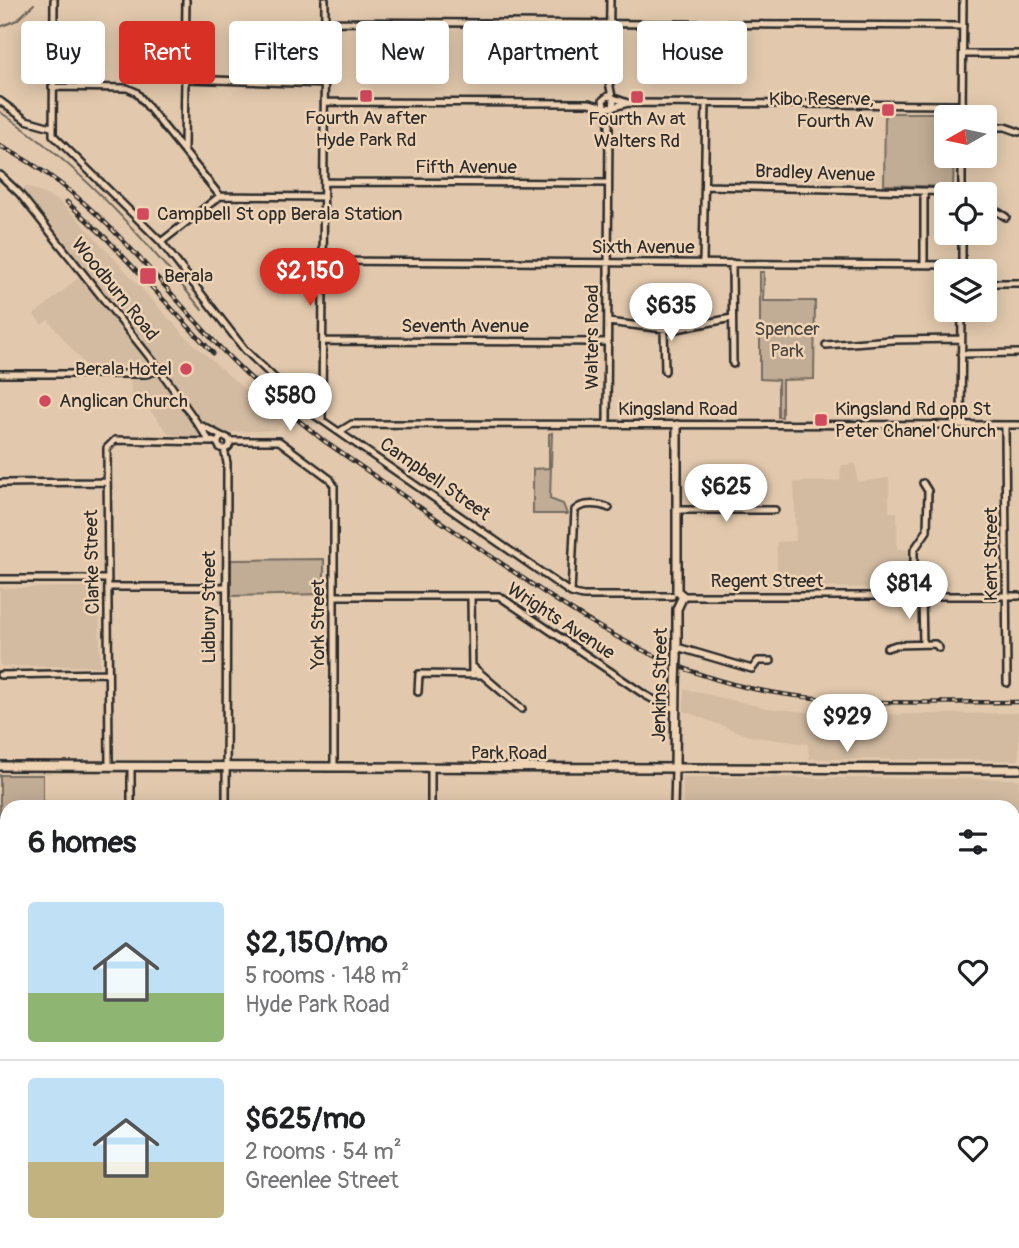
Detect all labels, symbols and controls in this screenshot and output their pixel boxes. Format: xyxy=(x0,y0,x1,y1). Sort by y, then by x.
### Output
chip: Buy xyxy=(21,21,105,84)
chip: Rent xyxy=(119,21,215,84)
chip: Filters xyxy=(229,21,342,84)
chip: New xyxy=(356,21,449,84)
chip: Apartment xyxy=(463,21,623,84)
chip: House xyxy=(637,21,747,84)
place label: Kibo Reserve, Fourth Av xyxy=(769,87,874,133)
marker: Fourth Av after Hyde Park Rd xyxy=(358,88,374,104)
marker: Fourth Av at Walters Rd xyxy=(629,89,645,105)
marker: Kibo Reserve, Fourth Av xyxy=(880,102,896,118)
north arrow xyxy=(934,105,998,168)
map controls xyxy=(934,105,997,322)
place label: Fourth Av after Hyde Park Rd xyxy=(305,106,427,152)
place label: Fourth Av at Walters Rd xyxy=(588,107,686,153)
street label: Fifth Avenue xyxy=(415,155,517,179)
street label: Bradley Avenue xyxy=(755,159,876,187)
button: locate xyxy=(934,182,997,245)
place label: Campbell St opp Berala Station xyxy=(157,202,403,226)
marker: Campbell St opp Berala Station xyxy=(135,206,151,222)
street label: Woodburn Road xyxy=(66,233,164,345)
street label: Sixth Avenue xyxy=(591,235,695,259)
pin: $2,150 xyxy=(253,248,367,308)
text: $2,150 xyxy=(276,256,344,285)
button: layers xyxy=(934,259,997,322)
place label: Berala xyxy=(164,264,213,288)
marker: Berala xyxy=(138,266,158,286)
street label: Walters Road xyxy=(580,284,604,390)
pin: $635 xyxy=(630,284,712,343)
text: $635 xyxy=(645,291,697,320)
street label: Seventh Avenue xyxy=(401,314,529,338)
park label: Spencer Park xyxy=(754,317,820,363)
place label: Berala Hotel xyxy=(75,357,172,381)
marker: Berala Hotel xyxy=(178,361,194,377)
pin: $580 xyxy=(249,374,331,433)
text: $580 xyxy=(264,381,316,410)
place label: Anglican Church xyxy=(59,389,188,413)
marker: Anglican Church xyxy=(37,393,53,409)
street label: Kingsland Road xyxy=(618,397,738,421)
place label: Kingsland Rd opp St Peter Chanel Church xyxy=(835,397,996,443)
marker: Kingsland Rd opp St Peter Chanel Church xyxy=(813,412,829,428)
street label: Campbell Street xyxy=(375,432,495,526)
pin: $625 xyxy=(685,464,767,524)
text: $625 xyxy=(700,472,752,501)
street label: Kent Street xyxy=(979,507,1003,601)
street label: Clarke Street xyxy=(79,509,105,615)
street label: Lidbury Street xyxy=(197,550,221,663)
pin: $814 xyxy=(868,562,950,621)
street label: Regent Street xyxy=(711,569,824,593)
text: $814 xyxy=(886,569,932,598)
street label: Wrights Avenue xyxy=(503,577,620,665)
street label: York Street xyxy=(306,579,330,670)
street label: Jenkins Street xyxy=(647,627,673,742)
pin: $929 xyxy=(806,694,888,754)
text: $929 xyxy=(822,702,872,731)
street label: Park Road xyxy=(471,741,547,765)
icon: filters xyxy=(954,823,992,861)
text: 6 homes xyxy=(28,824,136,861)
text: $2,150/mo xyxy=(245,924,388,961)
icon: home xyxy=(84,930,168,1014)
icon: heart xyxy=(954,953,992,991)
text: 5 rooms · 148 m² xyxy=(245,961,409,990)
text: Hyde Park Road xyxy=(245,990,390,1019)
text: $625/mo xyxy=(245,1100,365,1137)
icon: home xyxy=(84,1106,168,1190)
icon: heart xyxy=(954,1129,992,1167)
text: 2 rooms · 54 m² xyxy=(245,1137,402,1166)
text: Greenlee Street xyxy=(245,1166,399,1195)

